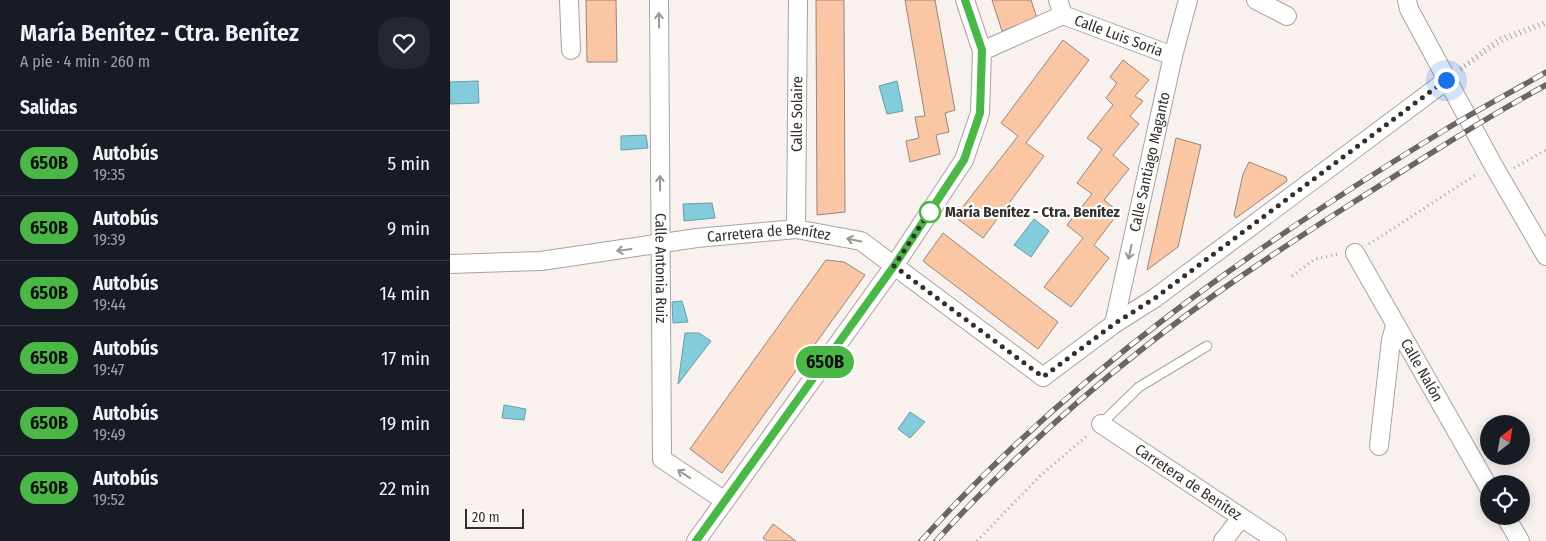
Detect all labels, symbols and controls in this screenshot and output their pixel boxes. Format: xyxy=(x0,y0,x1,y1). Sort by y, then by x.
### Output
street label: Calle Luis Soria xyxy=(1072,11,1165,60)
one-way arrow xyxy=(654,12,664,28)
button: heart xyxy=(378,17,430,69)
text: María Benítez - Ctra. Benítez xyxy=(20,19,299,47)
text: A pie · 4 min · 260 m xyxy=(20,52,150,71)
your location xyxy=(1434,68,1459,93)
street label: Calle Solaire xyxy=(788,76,806,152)
street label: Calle Santiago Maganto xyxy=(1126,90,1174,234)
text: Salidas xyxy=(20,96,77,119)
text: Autobús xyxy=(93,142,158,165)
text: 650B xyxy=(30,152,68,174)
text: 5 min xyxy=(387,152,430,175)
text: 19:35 xyxy=(93,165,125,184)
one-way arrow xyxy=(655,175,665,191)
marker: María Benítez - Ctra. Benítez xyxy=(919,201,941,223)
place label: María Benítez - Ctra. Benítez xyxy=(945,203,1121,221)
text: Autobús xyxy=(93,207,158,230)
street label: Calle Antonia Ruiz xyxy=(651,213,670,323)
text: 650B xyxy=(30,217,68,239)
text: 9 min xyxy=(387,217,430,240)
street label: Carretera de Benítez xyxy=(706,220,832,246)
text: 19:39 xyxy=(93,230,125,249)
one-way arrow xyxy=(846,235,862,244)
one-way arrow xyxy=(1125,244,1134,260)
one-way arrow xyxy=(616,245,632,255)
text: Autobús xyxy=(93,272,158,295)
text: 650B xyxy=(30,282,68,304)
text: 14 min xyxy=(380,282,430,305)
text: 19:44 xyxy=(93,295,126,314)
street label: Calle Nalón xyxy=(1397,336,1447,405)
text: Autobús xyxy=(93,337,158,360)
line badge: 650B xyxy=(790,346,860,378)
text: 650B xyxy=(30,347,68,369)
text: 17 min xyxy=(381,347,430,370)
text: 650B xyxy=(806,351,844,373)
text: 19:47 xyxy=(93,360,124,379)
text: Autobús xyxy=(93,402,158,425)
text: 650B xyxy=(30,412,68,434)
text: 19 min xyxy=(379,412,430,435)
north arrow xyxy=(1480,415,1530,465)
map controls xyxy=(1480,415,1530,525)
text: 19:49 xyxy=(93,425,126,444)
street label: Carretera de Benítez xyxy=(1132,440,1245,524)
text: Autobús xyxy=(93,467,158,490)
one-way arrow xyxy=(678,469,692,479)
button: locate xyxy=(1480,475,1530,525)
text: 650B xyxy=(30,477,68,499)
text: 22 min xyxy=(379,477,430,500)
text: 19:52 xyxy=(93,490,125,509)
scale bar xyxy=(465,506,524,529)
text: 20 m xyxy=(472,509,500,526)

